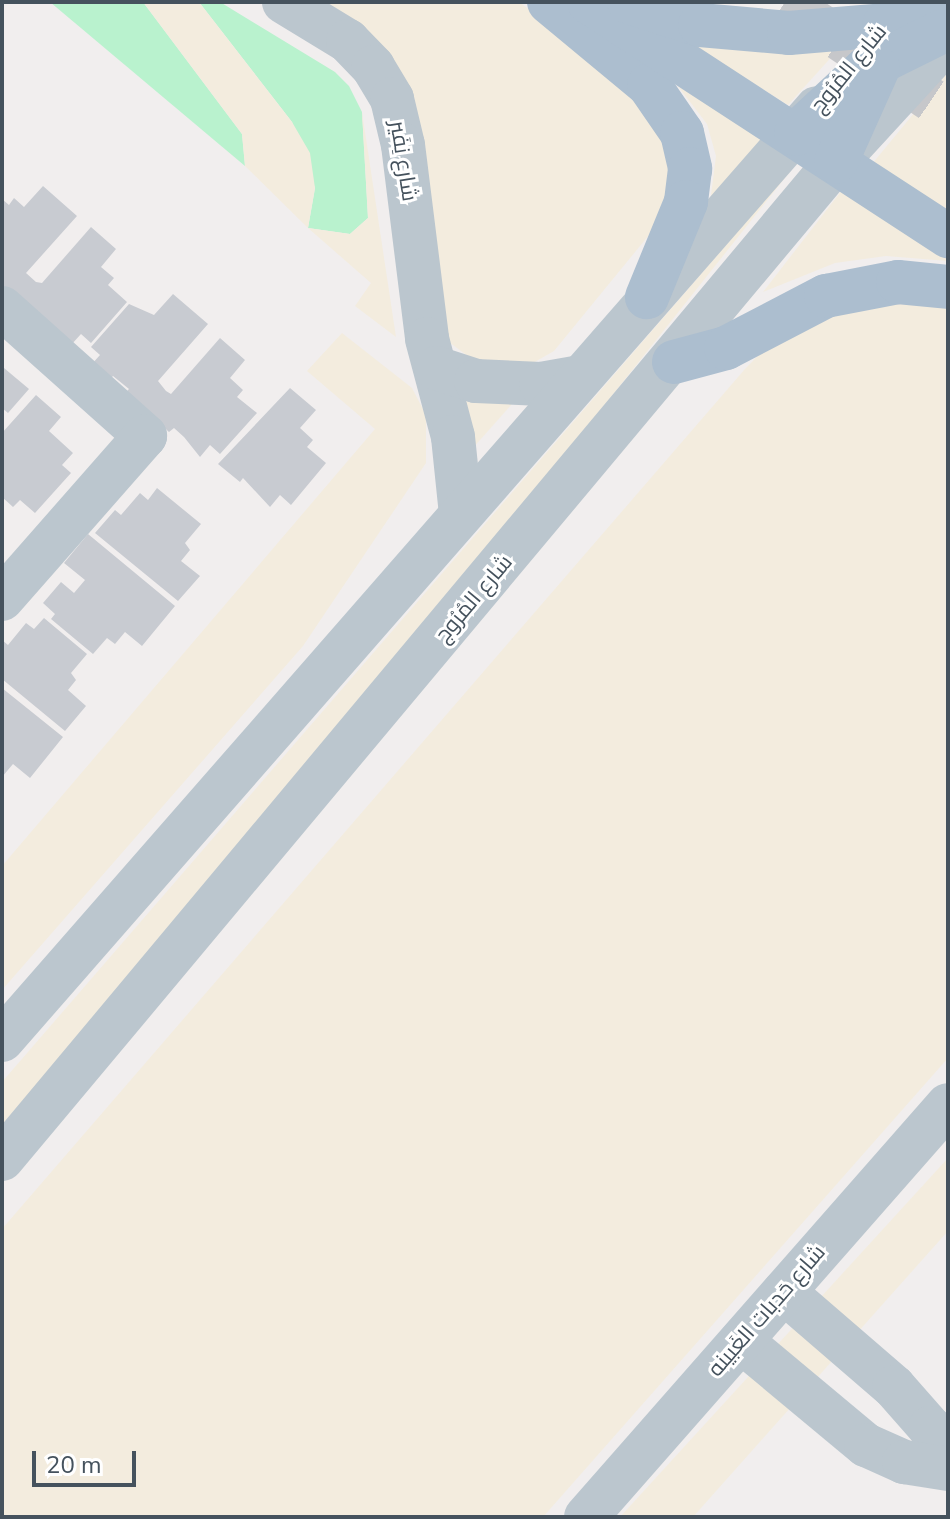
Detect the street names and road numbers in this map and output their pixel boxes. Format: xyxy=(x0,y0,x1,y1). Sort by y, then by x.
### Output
street label: شارع المُرُوج xyxy=(805,19,893,119)
street label: شارع نِفَير xyxy=(384,119,422,203)
street label: شارع المُرُوج xyxy=(430,550,518,648)
street label: شارع حَدبات الغَبينه xyxy=(703,1240,831,1382)

